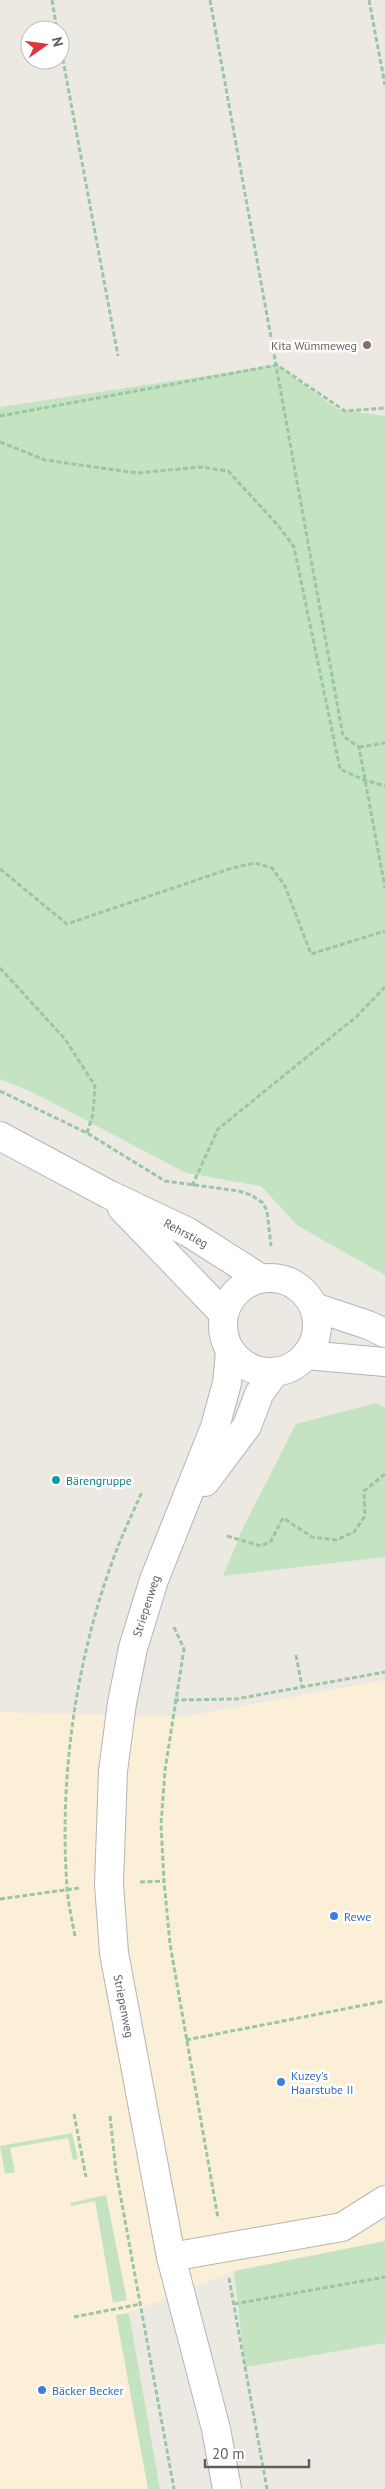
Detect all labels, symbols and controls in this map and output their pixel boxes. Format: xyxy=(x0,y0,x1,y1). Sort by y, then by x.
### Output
north arrow xyxy=(20,20,70,70)
text: N xyxy=(48,35,67,48)
place label: Kita Wümmeweg xyxy=(271,338,357,353)
marker: Kita Wümmeweg xyxy=(361,339,373,351)
street label: Rehrstieg xyxy=(161,1215,211,1251)
place label: Bärengruppe xyxy=(66,1473,132,1488)
marker: Bärengruppe xyxy=(50,1474,62,1486)
street label: Striepenweg xyxy=(129,1573,163,1639)
place label: Rewe xyxy=(344,1909,371,1924)
marker: Rewe xyxy=(328,1910,340,1922)
street label: Striepenweg xyxy=(111,1973,137,2039)
place label: Kuzey's Haarstube II xyxy=(291,2068,353,2097)
marker: Kuzey's Haarstube II xyxy=(275,2076,287,2088)
place label: Bäcker Becker xyxy=(52,2383,124,2398)
marker: Bäcker Becker xyxy=(36,2384,48,2396)
scale bar xyxy=(205,2436,309,2468)
text: 20 m xyxy=(212,2444,245,2463)

